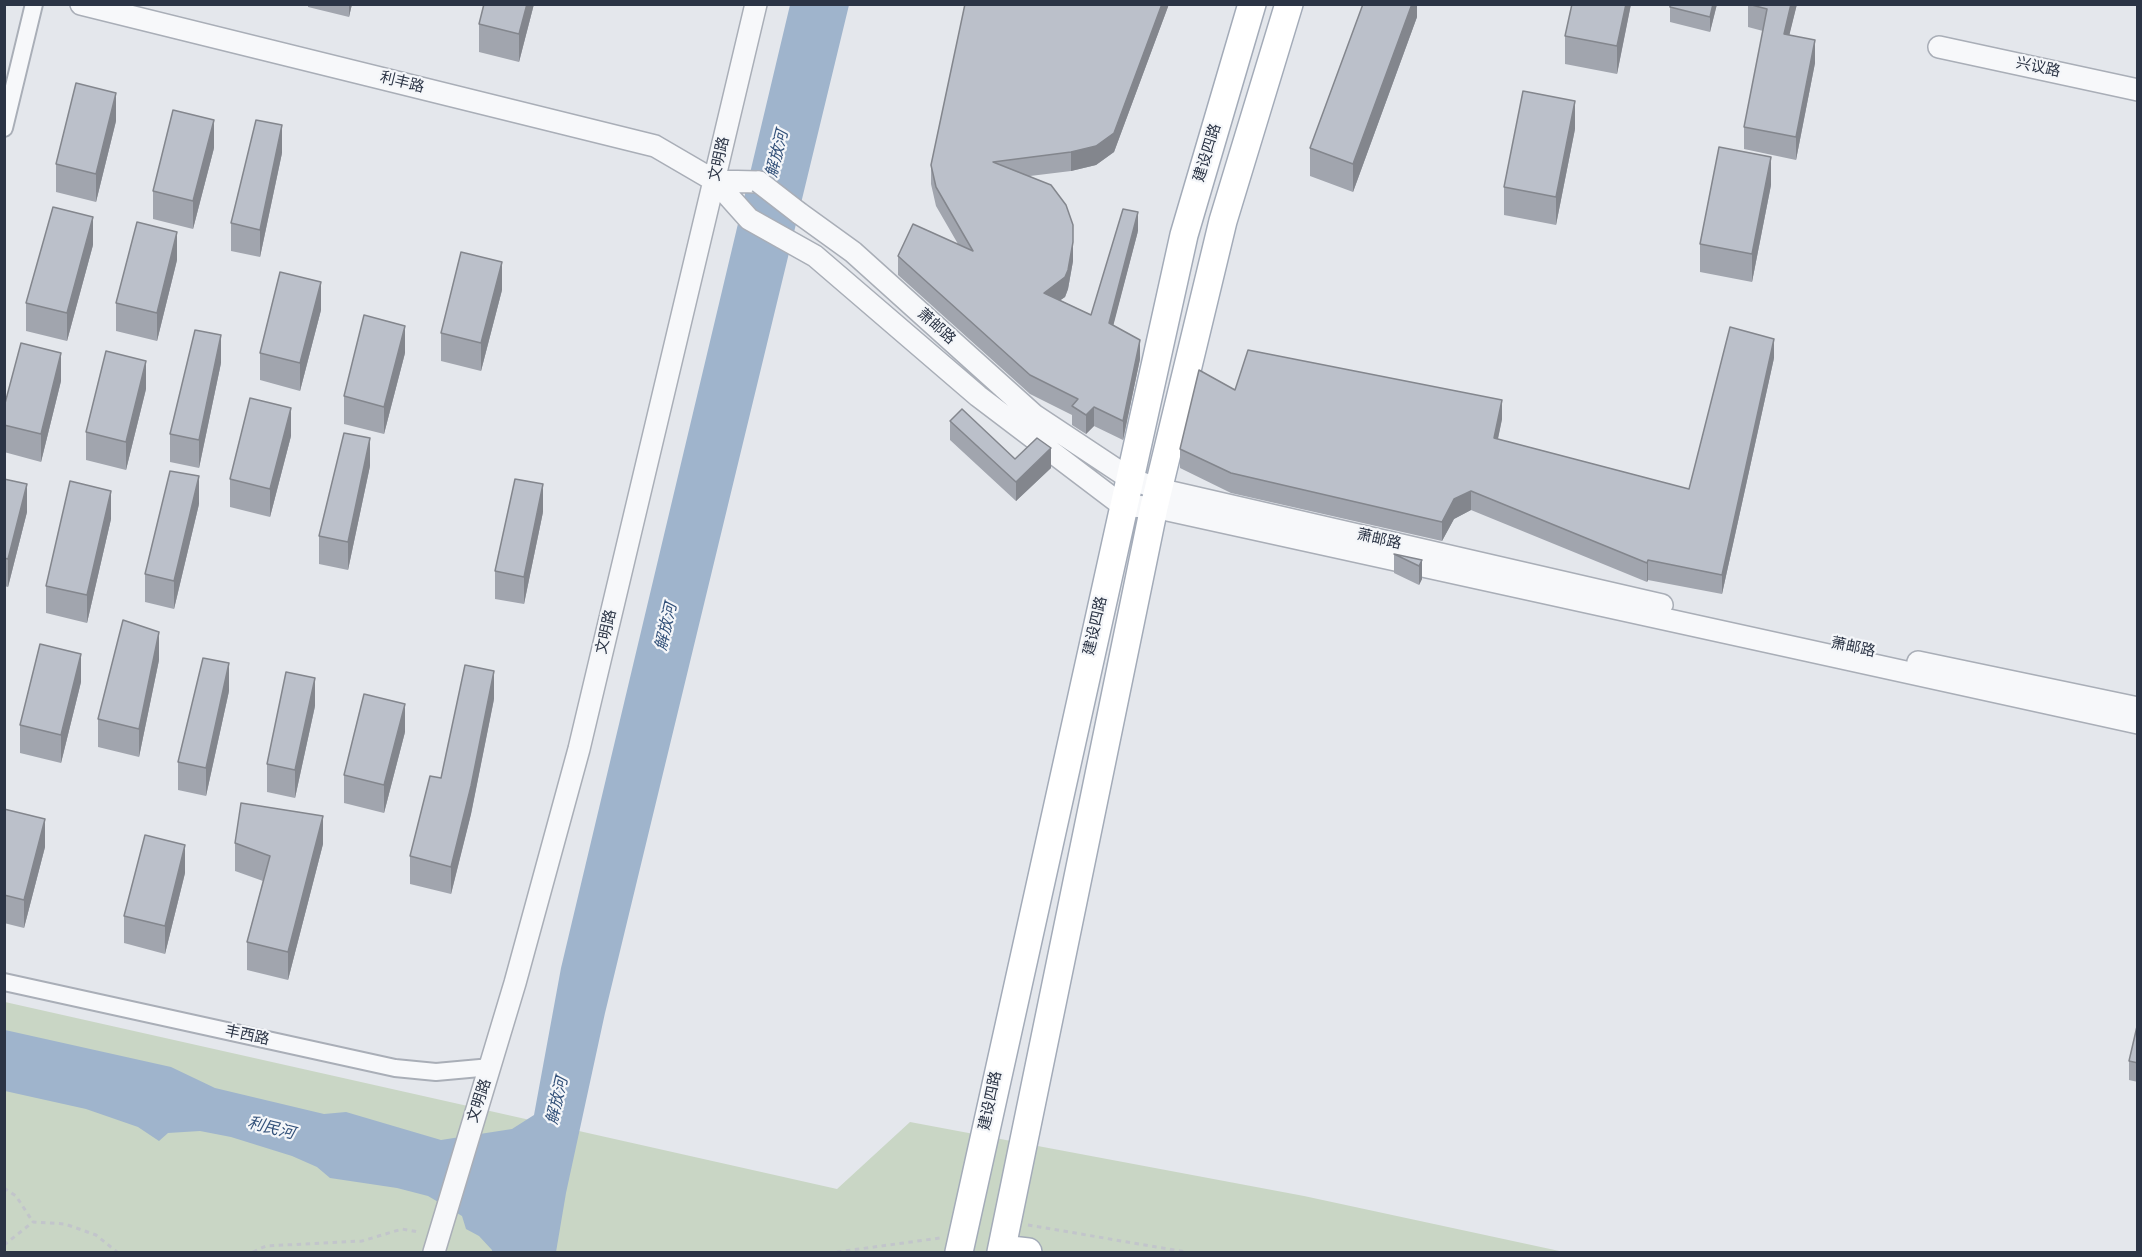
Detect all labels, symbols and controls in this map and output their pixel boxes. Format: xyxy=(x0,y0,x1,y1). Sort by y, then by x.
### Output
street label: 兴议路 xyxy=(2014,55,2062,81)
street label: 利丰路 xyxy=(378,69,426,97)
street label: 建设四路 xyxy=(1191,122,1225,184)
water label: 解放河 xyxy=(763,128,793,180)
street label: 文明路 xyxy=(706,135,734,183)
street label: 萧邮路 xyxy=(913,305,959,349)
street label: 萧邮路 xyxy=(1355,526,1403,554)
street label: 建设四路 xyxy=(1080,595,1112,657)
water label: 解放河 xyxy=(652,601,682,653)
street label: 文明路 xyxy=(593,608,621,656)
street label: 萧邮路 xyxy=(1829,635,1877,661)
street label: 丰西路 xyxy=(223,1023,271,1049)
street label: 建设四路 xyxy=(976,1070,1006,1132)
water label: 解放河 xyxy=(543,1075,573,1127)
street label: 文明路 xyxy=(464,1077,496,1125)
water label: 利民河 xyxy=(245,1114,297,1144)

